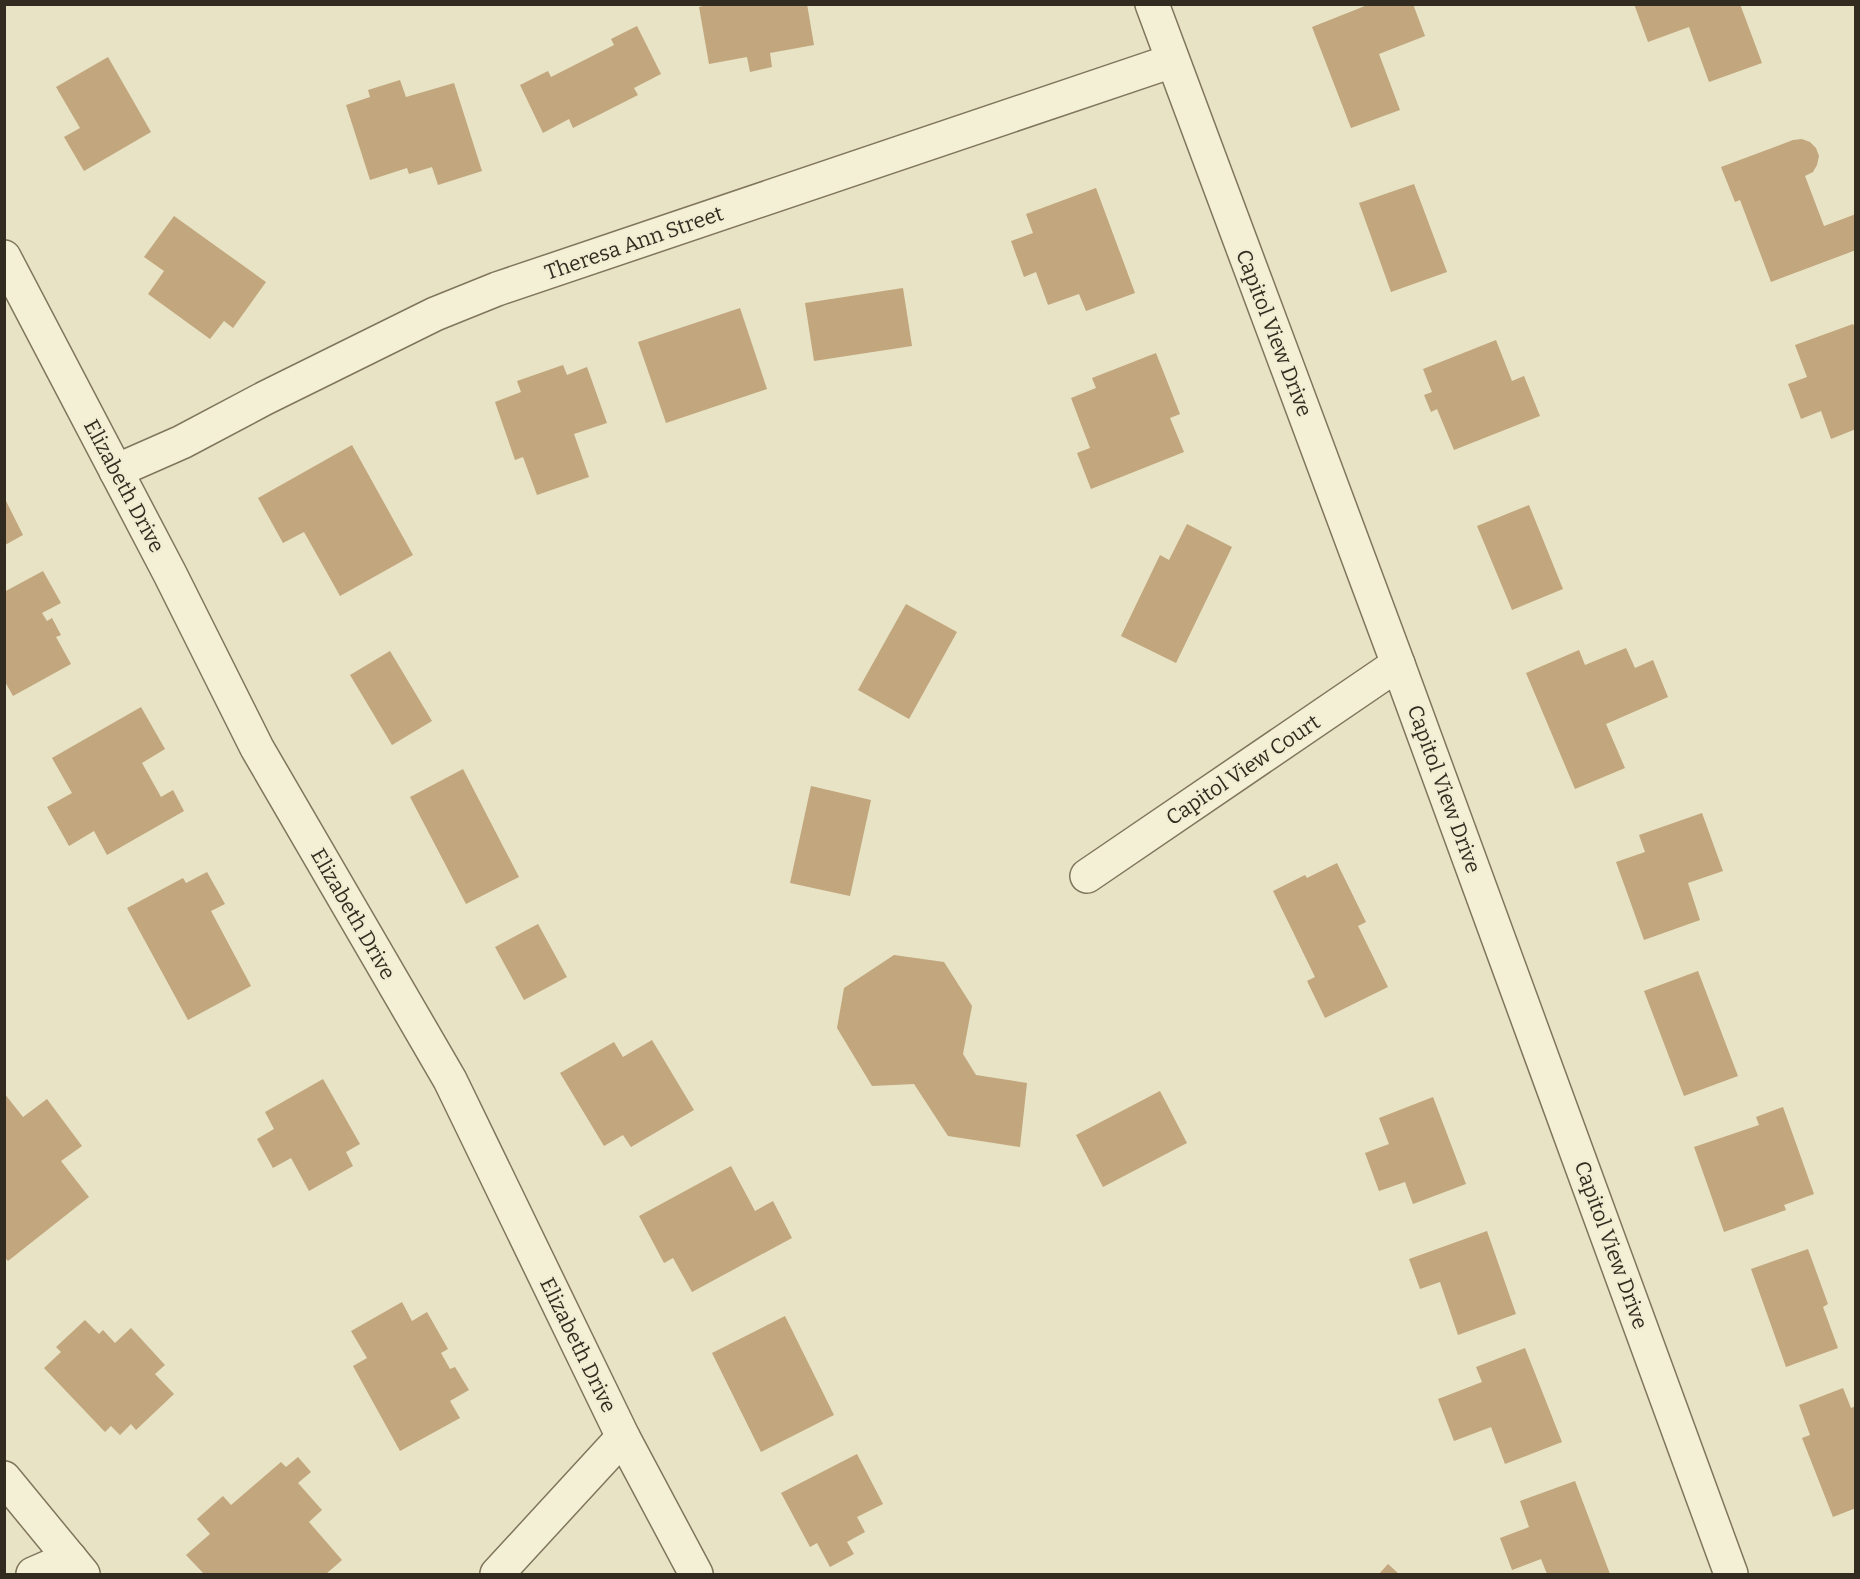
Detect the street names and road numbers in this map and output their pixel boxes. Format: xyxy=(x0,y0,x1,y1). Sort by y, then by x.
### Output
street label: Theresa Ann Street xyxy=(541,200,727,286)
street label: Capitol View Drive xyxy=(1230,246,1318,420)
street label: Elizabeth Drive xyxy=(78,415,170,557)
street label: Capitol View Drive xyxy=(1402,702,1486,876)
street label: Capitol View Court xyxy=(1161,709,1325,831)
street label: Elizabeth Drive xyxy=(305,844,401,984)
street label: Capitol View Drive xyxy=(1569,1158,1653,1332)
street label: Elizabeth Drive xyxy=(534,1273,622,1417)

